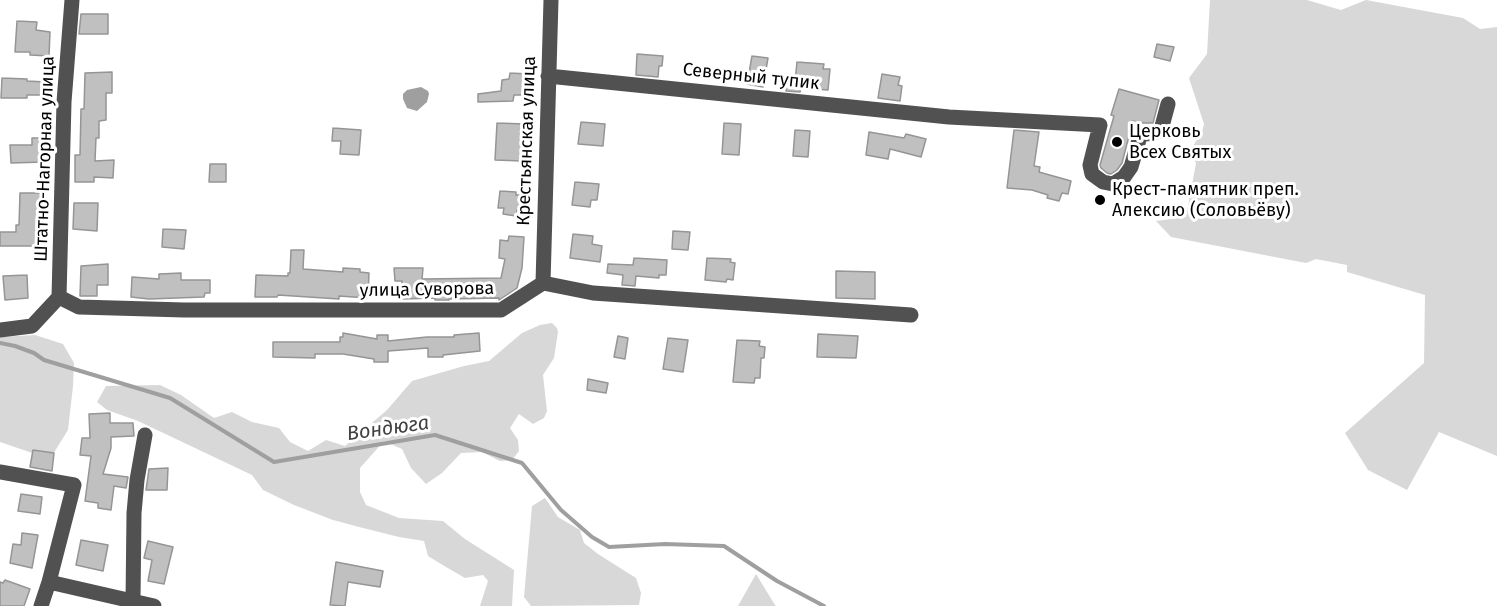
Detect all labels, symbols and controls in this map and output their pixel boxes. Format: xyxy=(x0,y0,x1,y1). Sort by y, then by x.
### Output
street label: Штатно-Нагорная улица xyxy=(31,56,59,262)
street label: Крестьянская улица xyxy=(513,56,541,226)
street label: Северный тупик xyxy=(682,59,820,95)
place label: Церковь Всех Святых xyxy=(1129,121,1231,164)
marker: Церковь Всех Святых xyxy=(1110,135,1124,149)
place label: Крест-памятник преп. Алексию (Соловьёву) xyxy=(1112,179,1299,222)
marker: Крест-памятник преп. Алексию (Соловьёву) xyxy=(1093,193,1107,207)
street label: улица Суворова xyxy=(360,278,494,302)
water label: Вондюга xyxy=(345,411,431,447)

